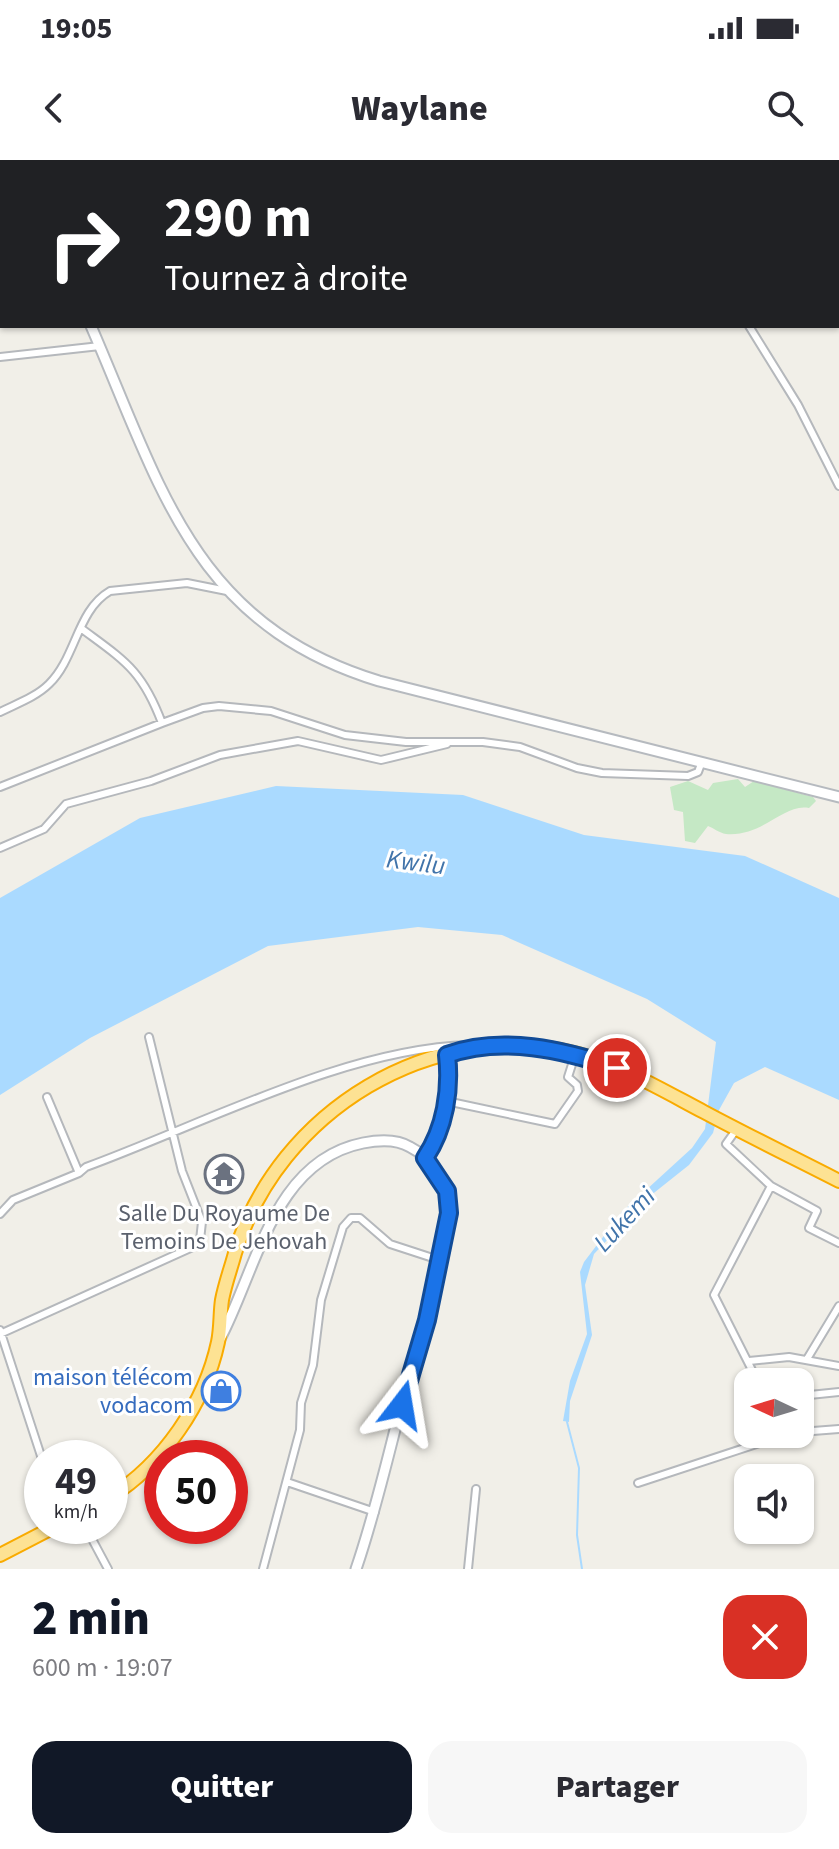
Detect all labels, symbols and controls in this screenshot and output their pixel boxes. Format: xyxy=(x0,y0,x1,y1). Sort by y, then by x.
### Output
text: 19:05 xyxy=(40,7,112,50)
text: Waylane xyxy=(351,83,488,134)
icon: back xyxy=(32,86,76,130)
icon: search xyxy=(763,86,807,130)
text: 290 m xyxy=(164,179,312,258)
icon: right xyxy=(32,192,136,296)
text: Tournez à droite xyxy=(164,253,408,304)
water label: Kwilu xyxy=(384,841,447,884)
pin xyxy=(583,1034,651,1102)
icon: arrive xyxy=(595,1046,639,1090)
temple icon: Salle Du Royaume De Temoins De Jehovah xyxy=(203,1153,245,1195)
water label: Lukemi xyxy=(585,1178,665,1260)
place label: Salle Du Royaume De Temoins De Jehovah xyxy=(118,1196,330,1259)
place label: maison télécom vodacom xyxy=(33,1360,193,1423)
position arrow xyxy=(360,1363,444,1447)
north arrow xyxy=(734,1368,814,1448)
map controls xyxy=(734,1368,814,1544)
shop icon: maison télécom vodacom xyxy=(200,1370,242,1412)
speed limit sign: 50 xyxy=(144,1440,248,1544)
text: 49 xyxy=(55,1453,97,1510)
button: sound xyxy=(734,1464,814,1544)
text: km/h xyxy=(54,1498,98,1526)
text: 2 min xyxy=(32,1585,150,1653)
button: close xyxy=(723,1595,807,1679)
text: 600 m · 19:07 xyxy=(32,1649,173,1686)
button: Quitter xyxy=(32,1741,412,1833)
button: Partager xyxy=(428,1741,807,1833)

